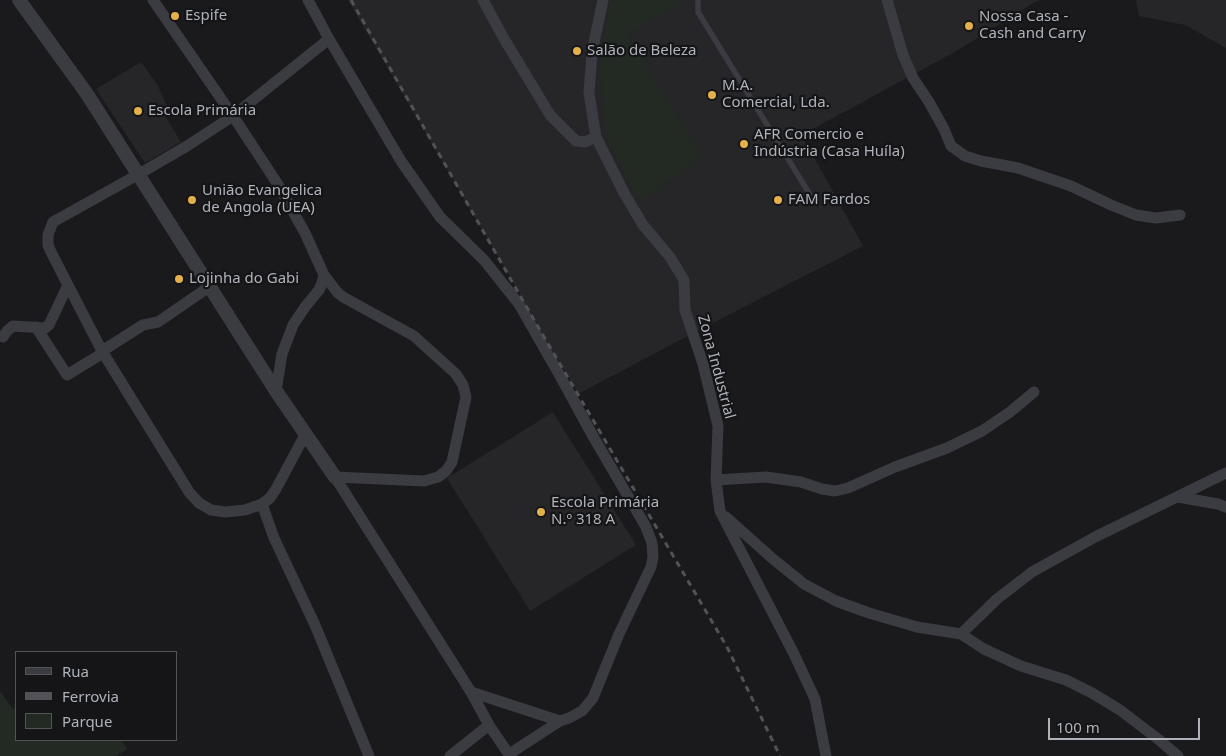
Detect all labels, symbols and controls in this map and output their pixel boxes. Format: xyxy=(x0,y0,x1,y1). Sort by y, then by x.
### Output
place label: Espife xyxy=(185,7,227,25)
place label: Nossa Casa - Cash and Carry xyxy=(979,8,1086,43)
marker: Espife xyxy=(169,10,181,22)
marker: Nossa Casa - Cash and Carry xyxy=(963,20,975,32)
place label: Salão de Beleza xyxy=(587,42,696,60)
marker: Salão de Beleza xyxy=(571,45,583,57)
place label: M.A. Comercial, Lda. xyxy=(722,77,830,112)
marker: M.A. Comercial, Lda. xyxy=(706,89,718,101)
place label: Escola Primária xyxy=(148,102,256,120)
marker: Escola Primária xyxy=(132,105,144,117)
place label: AFR Comercio e Indústria (Casa Huíla) xyxy=(754,126,905,161)
marker: AFR Comercio e Indústria (Casa Huíla) xyxy=(738,138,750,150)
place label: União Evangelica de Angola (UEA) xyxy=(202,182,322,217)
place label: FAM Fardos xyxy=(788,191,870,209)
marker: União Evangelica de Angola (UEA) xyxy=(186,194,198,206)
marker: FAM Fardos xyxy=(772,194,784,206)
place label: Lojinha do Gabi xyxy=(189,270,299,288)
marker: Lojinha do Gabi xyxy=(173,273,185,285)
street label: Zona Industrial xyxy=(693,313,739,421)
place label: Escola Primária N.º 318 A xyxy=(551,494,659,529)
marker: Escola Primária N.º 318 A xyxy=(535,506,547,518)
legend xyxy=(15,651,178,741)
text: Rua xyxy=(62,661,89,681)
text: Ferrovia xyxy=(62,686,119,706)
scale bar xyxy=(1051,708,1204,740)
text: Parque xyxy=(62,711,112,731)
text: 100 m xyxy=(1056,717,1100,737)

